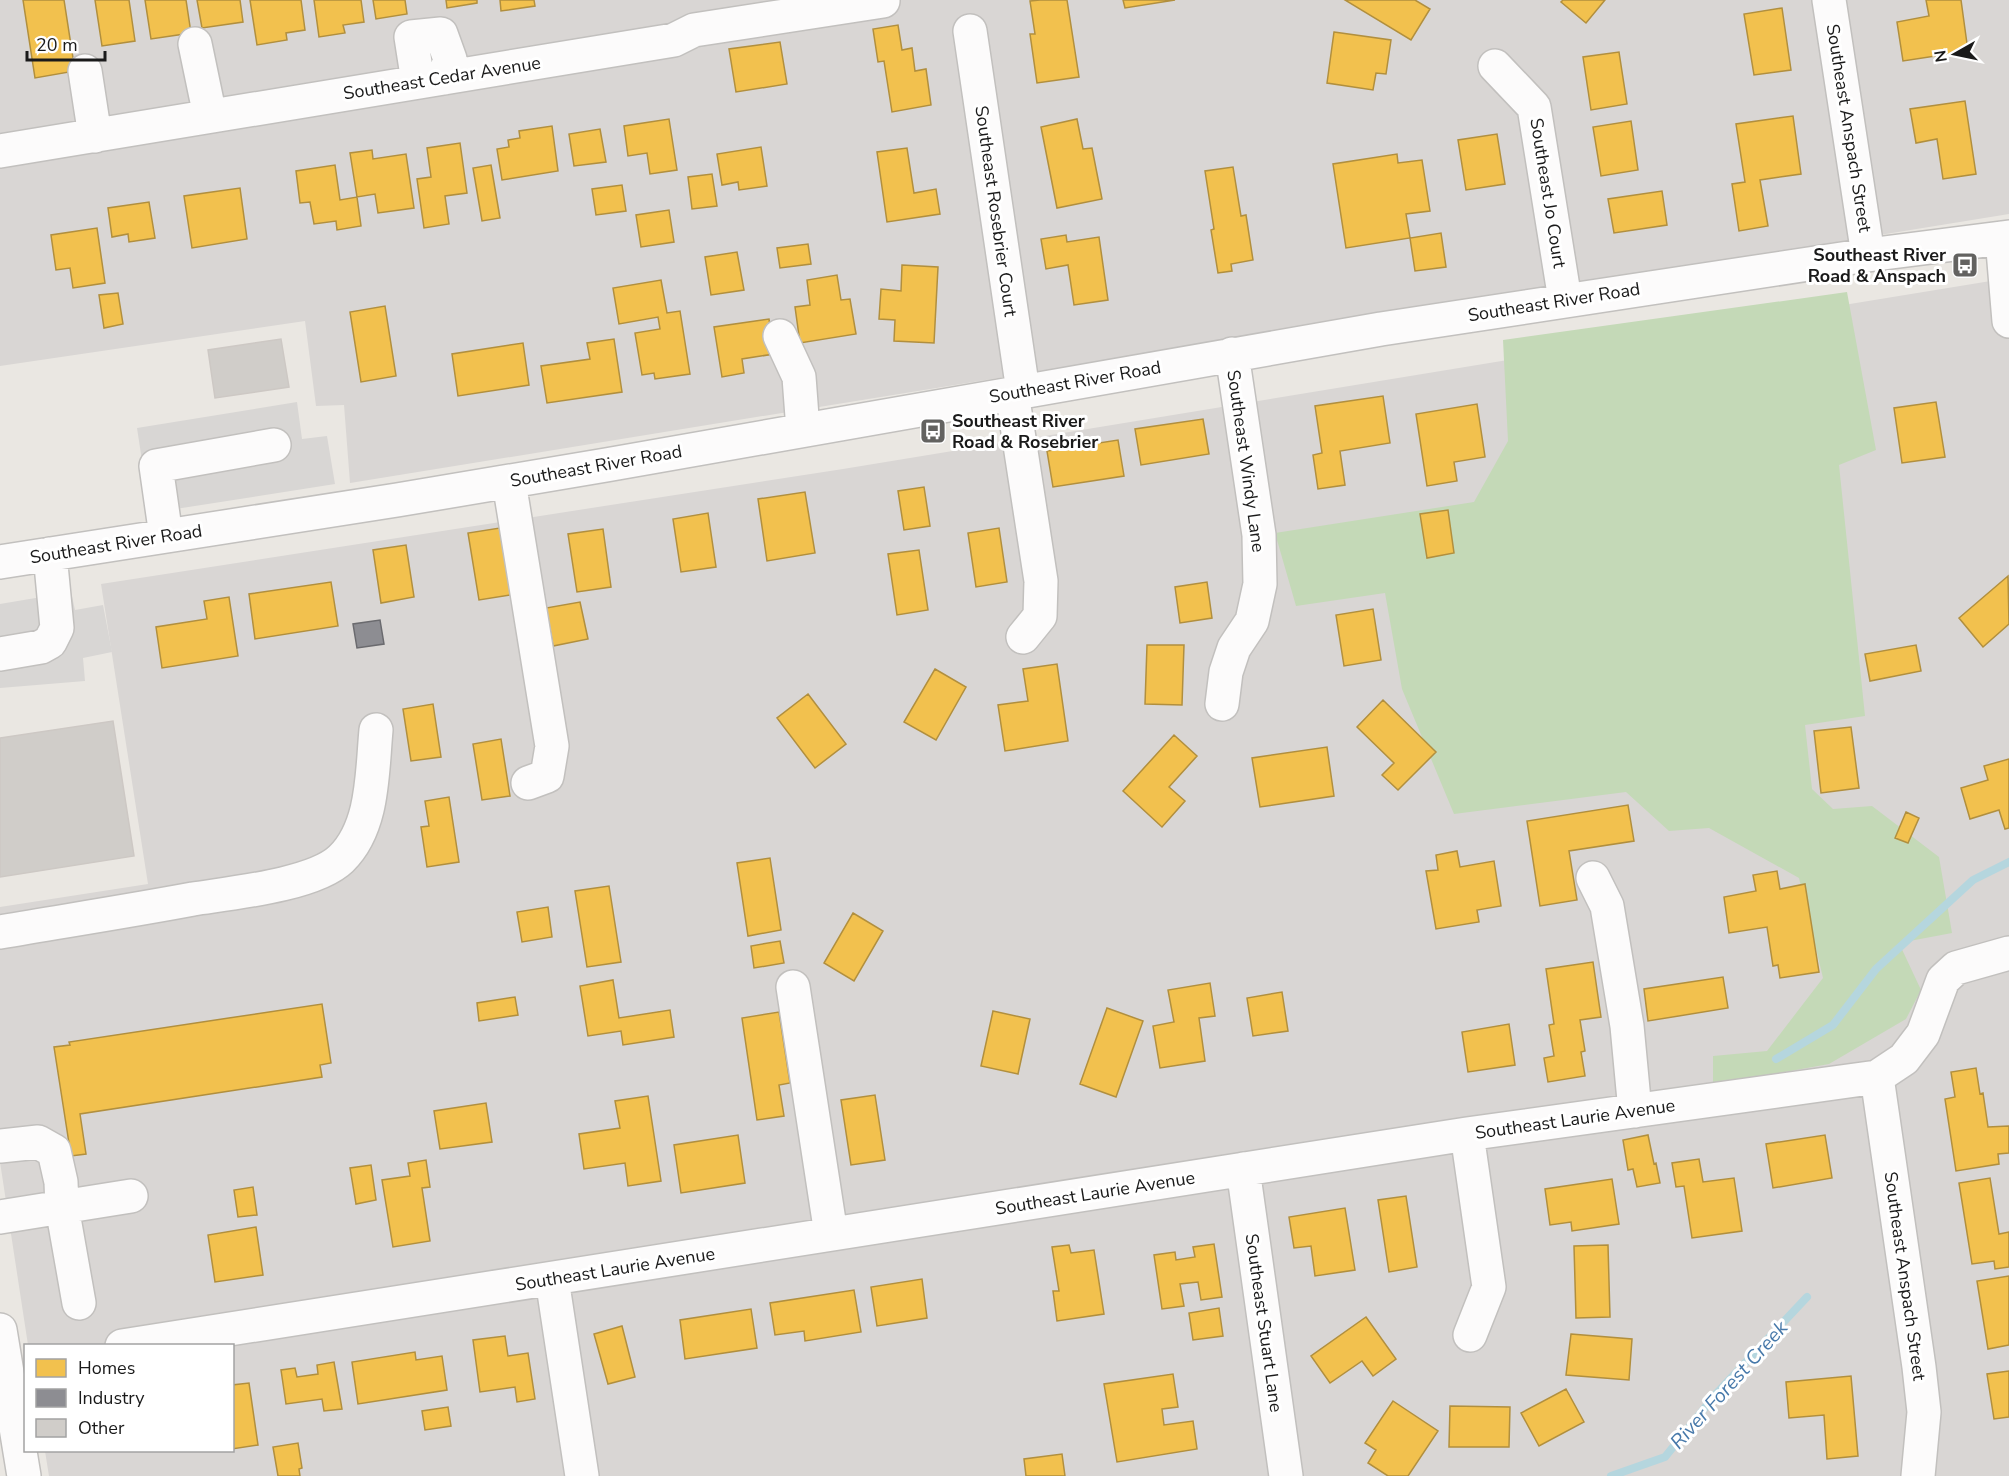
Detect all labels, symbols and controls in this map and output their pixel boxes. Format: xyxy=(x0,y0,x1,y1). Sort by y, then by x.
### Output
street label: Southeast Anspach Street xyxy=(1821,22,1877,235)
scale bar xyxy=(27,24,105,62)
north arrow xyxy=(1925,24,1985,84)
text: 20 m xyxy=(36,33,78,57)
text: N xyxy=(1929,49,1953,64)
street label: Southeast Cedar Avenue xyxy=(341,51,543,105)
street label: Southeast Rosebrier Court xyxy=(969,104,1023,319)
street label: Southeast Jo Court xyxy=(1524,116,1572,270)
place label: Southeast River Road & Anspach xyxy=(1808,243,1946,288)
bus stop icon: Southeast River Road & Anspach xyxy=(1950,250,1980,280)
street label: Southeast River Road xyxy=(1466,277,1642,327)
street label: Southeast River Road xyxy=(987,355,1163,409)
street label: Southeast Windy Lane xyxy=(1221,368,1271,554)
place label: Southeast River Road & Rosebrier xyxy=(952,409,1098,454)
bus stop icon: Southeast River Road & Rosebrier xyxy=(918,416,948,446)
street label: Southeast River Road xyxy=(508,439,684,493)
street label: Southeast River Road xyxy=(28,519,204,569)
street label: Southeast Laurie Avenue xyxy=(1473,1093,1677,1145)
street label: Southeast Laurie Avenue xyxy=(993,1165,1197,1221)
street label: Southeast Anspach Street xyxy=(1878,1170,1932,1383)
street label: Southeast Stuart Lane xyxy=(1240,1232,1288,1414)
street label: Southeast Laurie Avenue xyxy=(513,1241,717,1297)
water label: River Forest Creek xyxy=(1664,1314,1795,1455)
legend xyxy=(24,1344,234,1452)
text: Homes xyxy=(78,1356,135,1380)
text: Industry xyxy=(78,1386,145,1410)
text: Other xyxy=(78,1416,125,1440)

